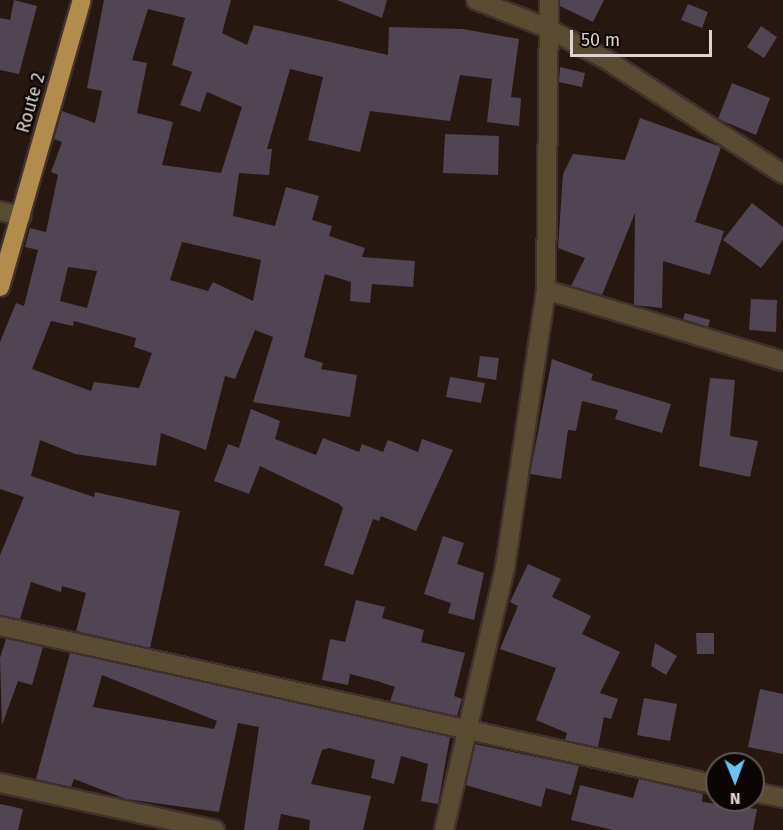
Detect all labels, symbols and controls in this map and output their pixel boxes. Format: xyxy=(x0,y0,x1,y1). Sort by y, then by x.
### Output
scale bar xyxy=(573,18,716,56)
text: 50 m xyxy=(581,29,620,51)
street label: Route 2 xyxy=(12,71,50,135)
north arrow xyxy=(705,752,765,812)
text: N xyxy=(730,789,741,808)

